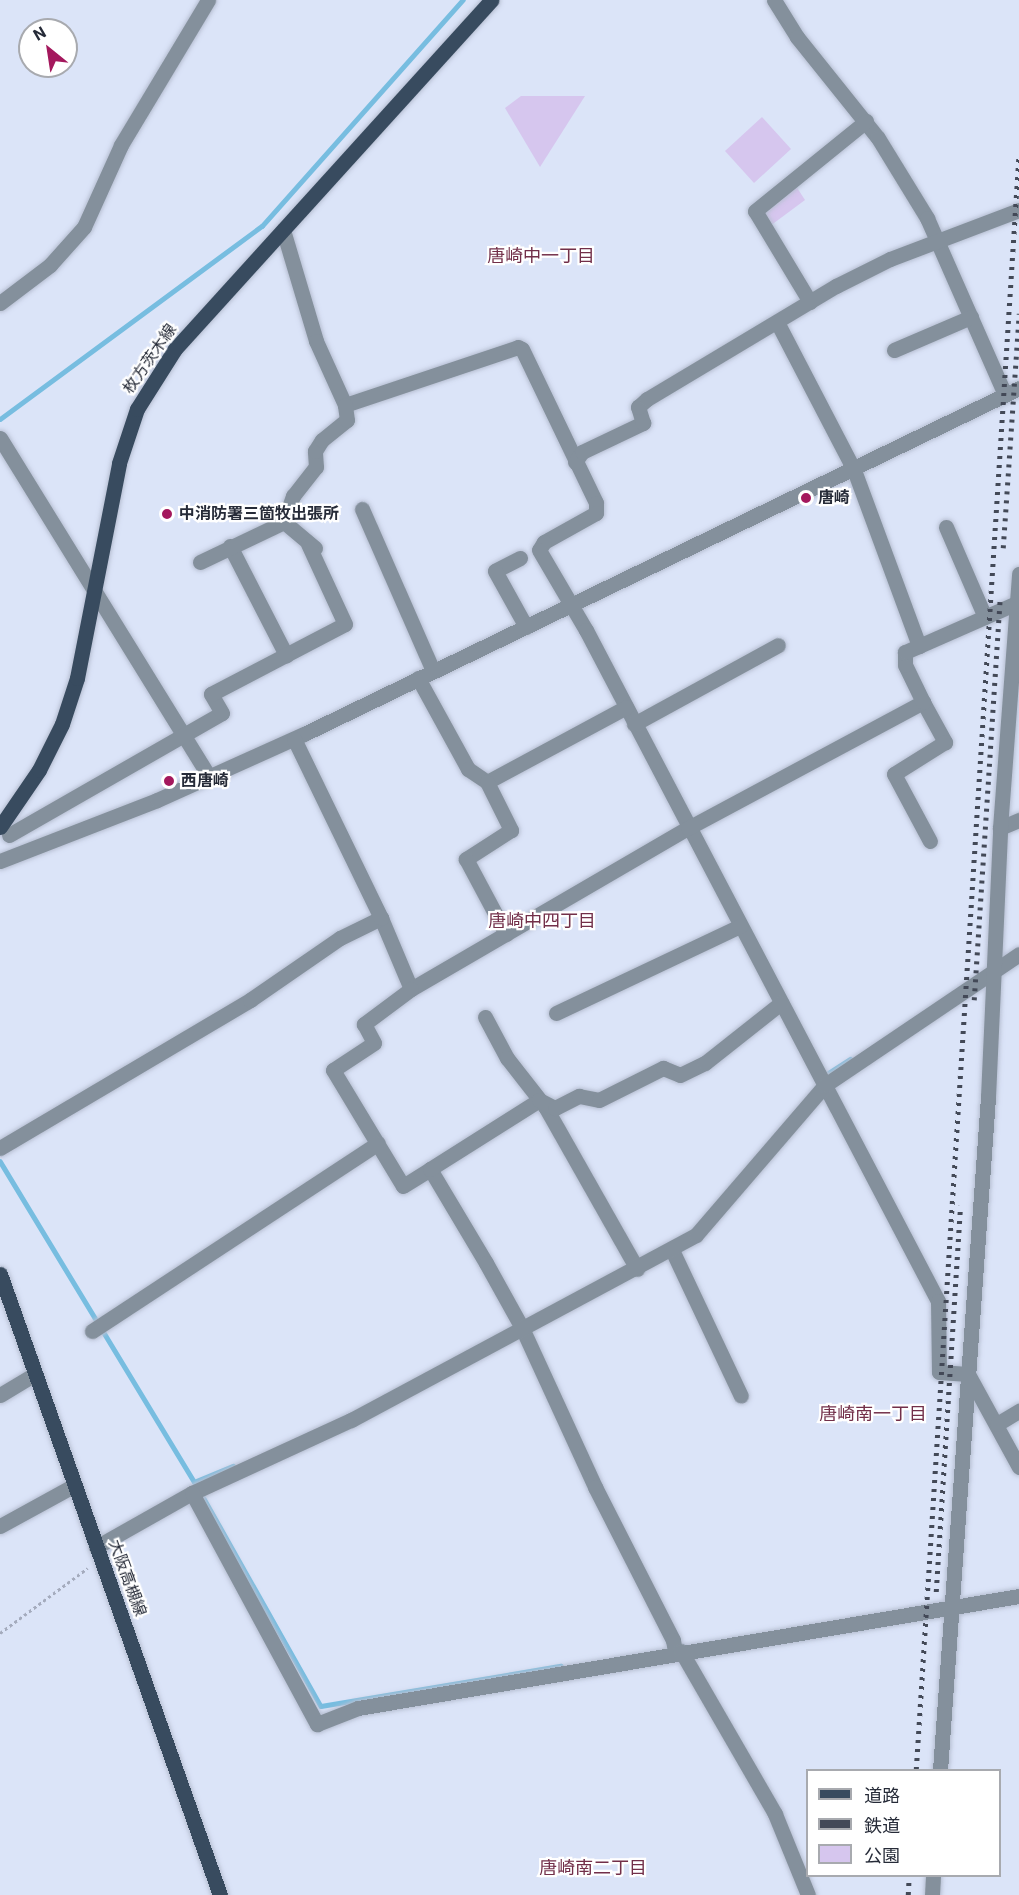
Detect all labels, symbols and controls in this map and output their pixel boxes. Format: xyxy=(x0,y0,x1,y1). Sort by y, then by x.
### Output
north arrow xyxy=(18,18,78,78)
text: N xyxy=(30,23,49,45)
district label: 唐崎中一丁目 xyxy=(487,245,595,267)
street label: 枚方茨木線 xyxy=(119,321,181,397)
place label: 唐崎 xyxy=(818,488,850,508)
marker: 唐崎 xyxy=(799,491,813,505)
place label: 中消防署三箇牧出張所 xyxy=(179,504,339,524)
marker: 中消防署三箇牧出張所 xyxy=(160,507,174,521)
place label: 西唐崎 xyxy=(181,771,229,791)
marker: 西唐崎 xyxy=(162,774,176,788)
district label: 唐崎中四丁目 xyxy=(488,910,596,932)
district label: 唐崎南一丁目 xyxy=(819,1403,927,1425)
street label: 大阪高槻線 xyxy=(104,1537,150,1619)
legend xyxy=(806,1769,1001,1877)
text: 道路 xyxy=(864,1785,900,1806)
text: 鉄道 xyxy=(864,1815,900,1836)
text: 公園 xyxy=(864,1845,900,1866)
district label: 唐崎南二丁目 xyxy=(539,1857,647,1879)

